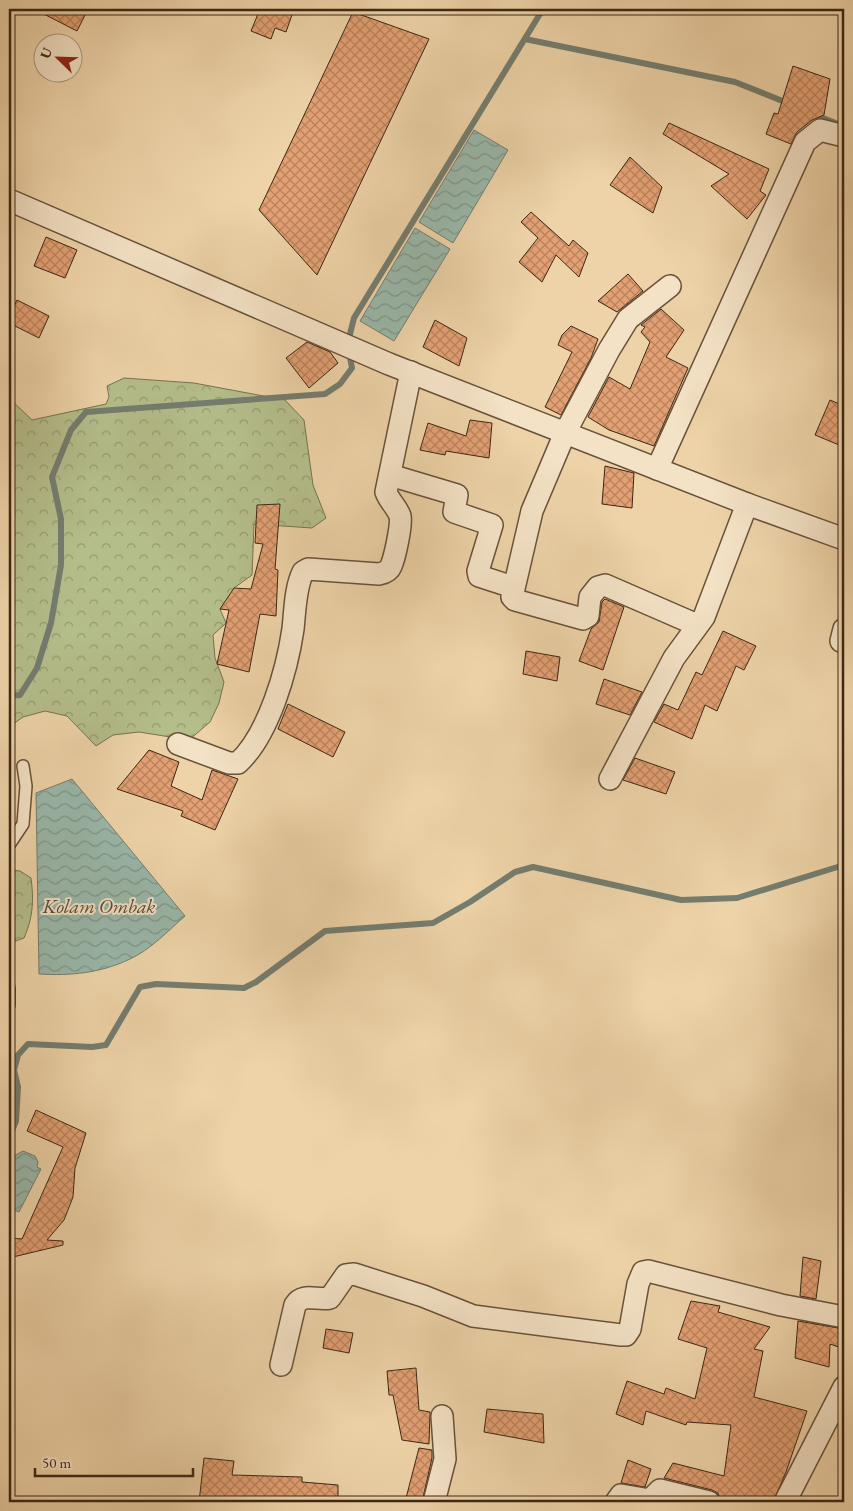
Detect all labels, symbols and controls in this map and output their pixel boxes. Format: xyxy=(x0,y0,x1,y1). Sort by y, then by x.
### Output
north arrow xyxy=(32,32,82,82)
text: U xyxy=(36,44,57,61)
water label: Kolam Ombak xyxy=(42,893,155,919)
scale bar xyxy=(35,1446,192,1478)
text: 50 m xyxy=(42,1453,71,1472)

